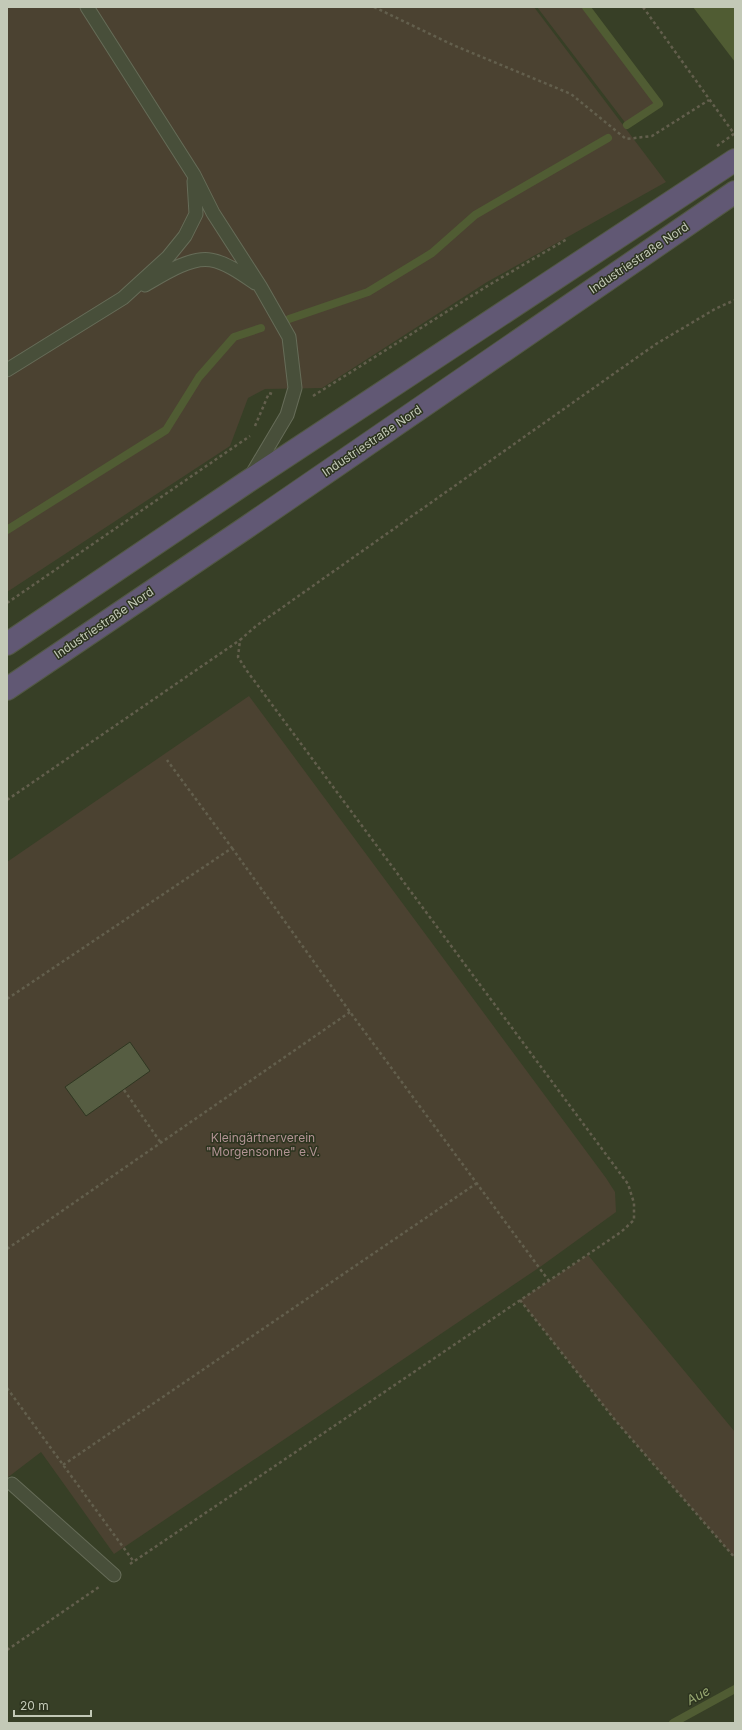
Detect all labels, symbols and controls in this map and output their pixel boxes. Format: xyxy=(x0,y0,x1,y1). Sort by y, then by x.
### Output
street label: Industriestraße Nord xyxy=(586,219,691,296)
street label: Industriestraße Nord xyxy=(319,402,424,479)
street label: Industriestraße Nord xyxy=(51,584,156,661)
park label: Kleingärtnerverein "Morgensonne" e.V. xyxy=(206,1130,320,1159)
water label: Aue xyxy=(683,1682,712,1708)
scale bar xyxy=(14,1692,91,1718)
text: 20 m xyxy=(20,1698,49,1713)

